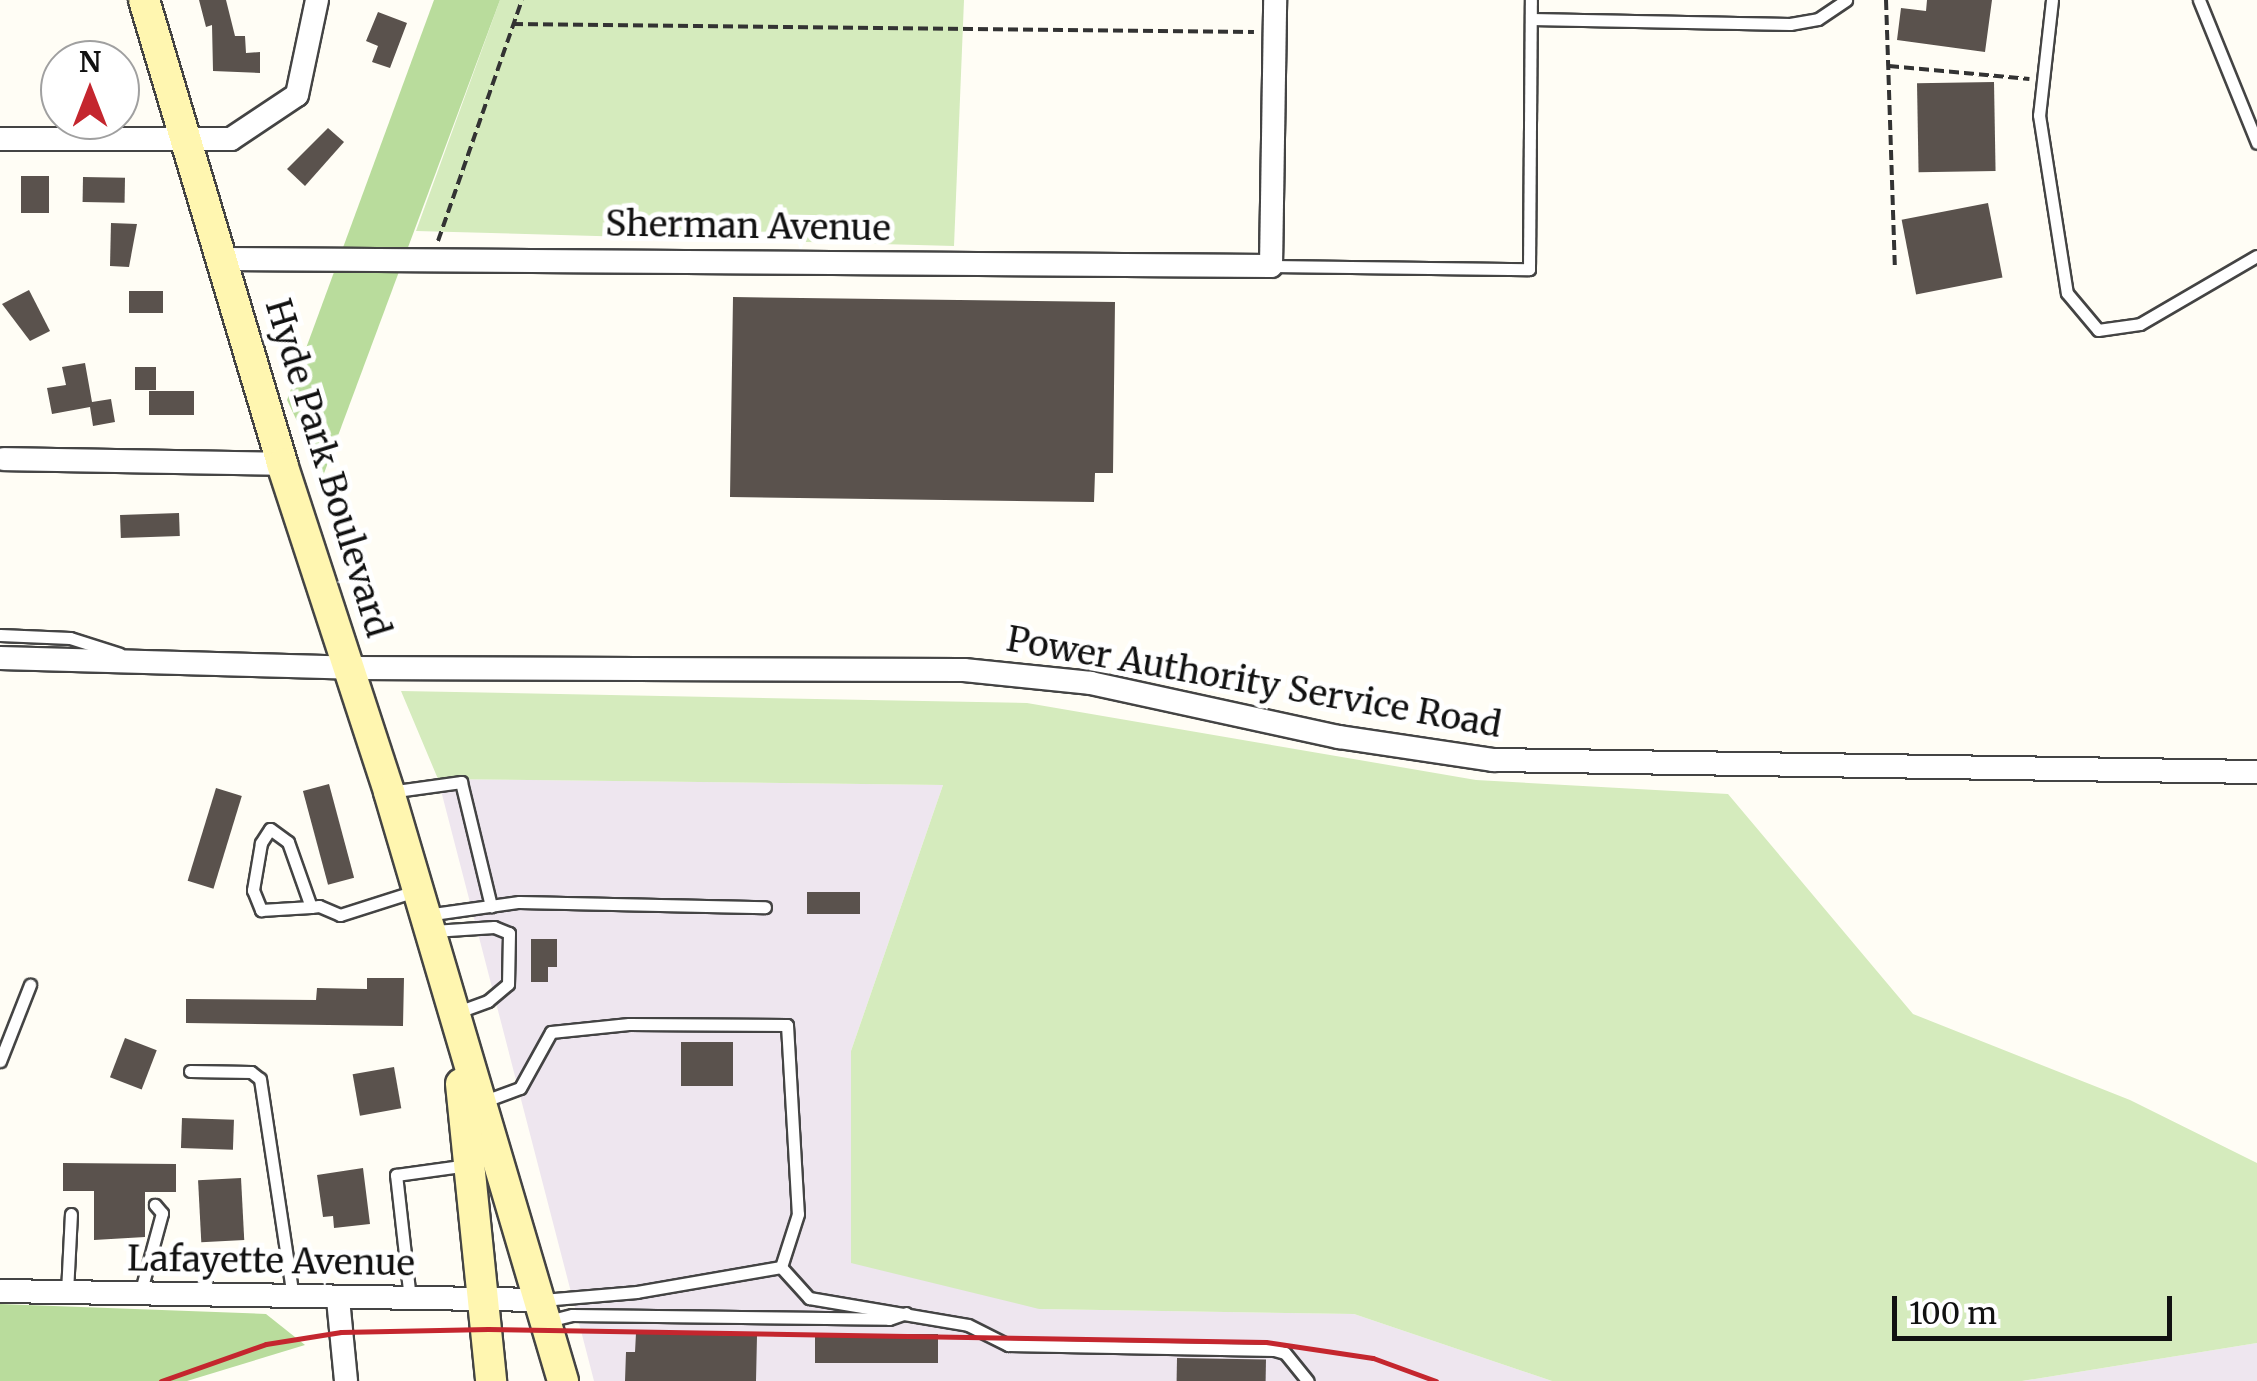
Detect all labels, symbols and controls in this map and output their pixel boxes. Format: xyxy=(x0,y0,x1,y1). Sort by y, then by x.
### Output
north arrow xyxy=(40,40,140,140)
text: N xyxy=(79,44,101,80)
street label: Sherman Avenue xyxy=(605,203,891,249)
street label: Hyde Park Boulevard xyxy=(257,294,399,642)
street label: Power Authority Service Road xyxy=(1003,618,1505,746)
street label: Lafayette Avenue xyxy=(127,1237,415,1285)
scale bar xyxy=(1897,1276,2177,1338)
text: 100 m xyxy=(1909,1294,1997,1332)

